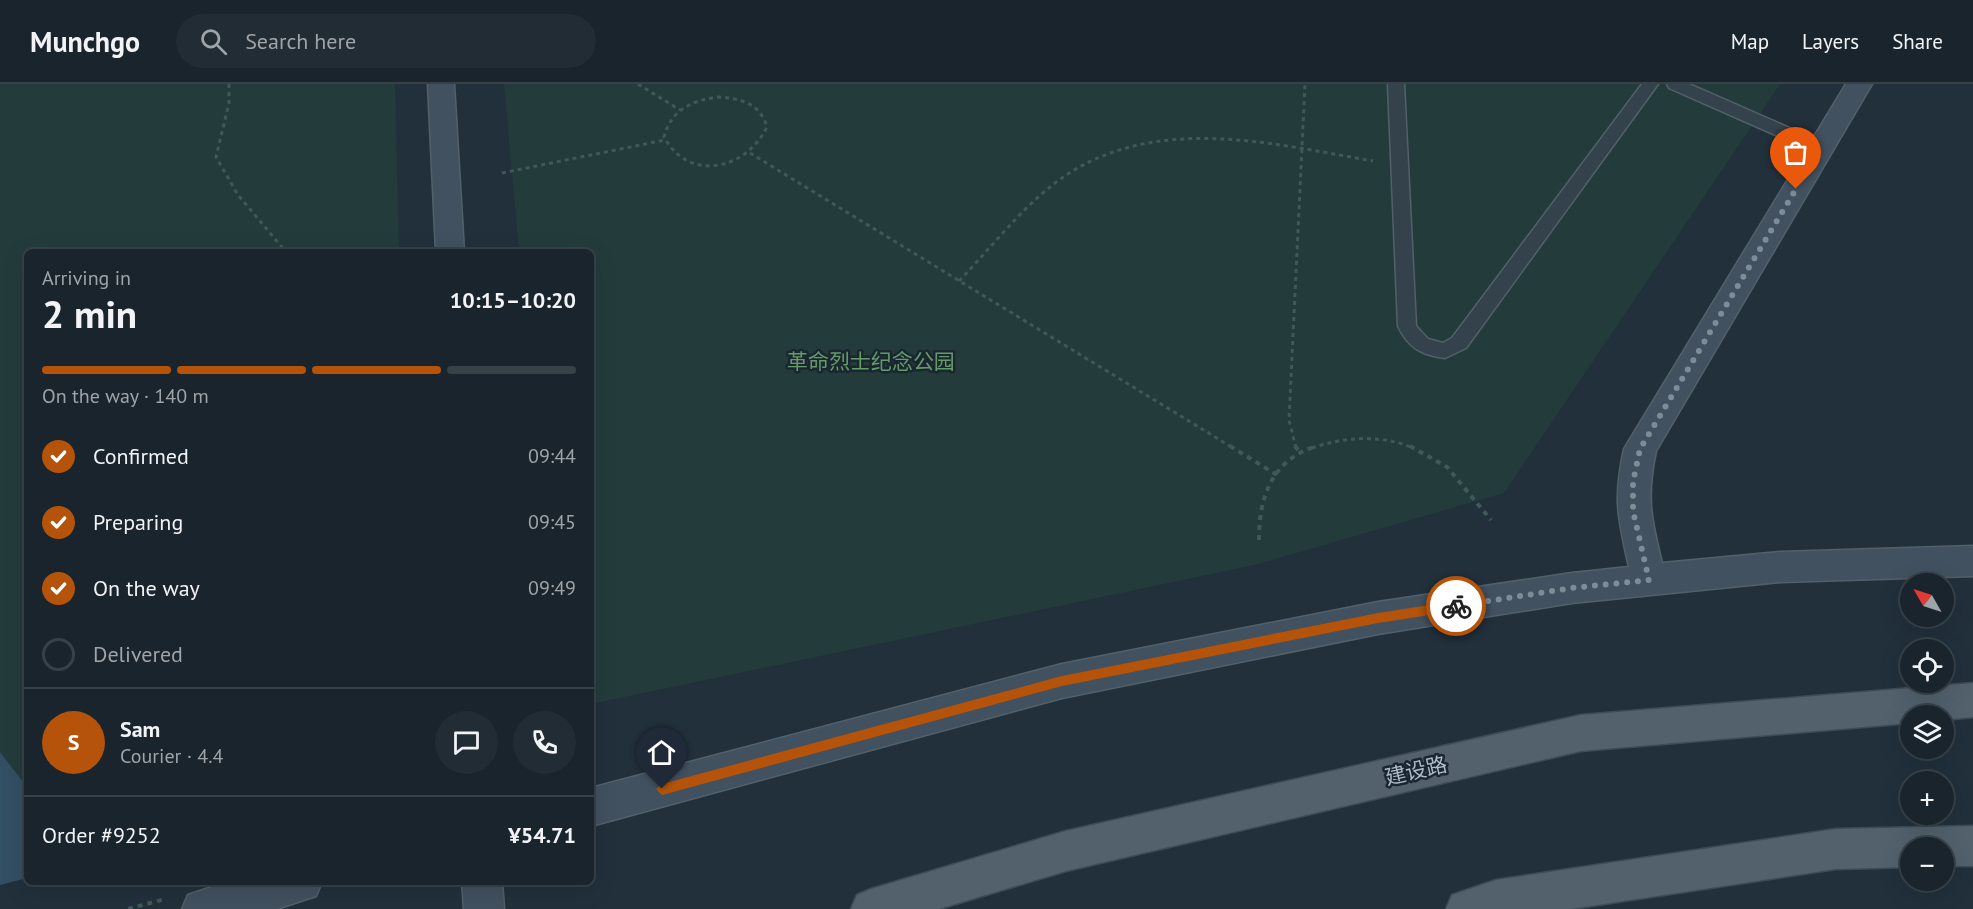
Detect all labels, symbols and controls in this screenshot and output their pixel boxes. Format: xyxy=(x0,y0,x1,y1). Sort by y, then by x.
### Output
search box xyxy=(176,14,596,68)
text: Munchgo xyxy=(30,23,140,60)
icon: search xyxy=(197,25,230,58)
text: Search here xyxy=(245,27,356,55)
text: Map xyxy=(1731,28,1769,55)
text: Layers xyxy=(1802,28,1859,55)
text: Share xyxy=(1892,28,1943,55)
pin xyxy=(1770,127,1821,189)
icon: bag xyxy=(1779,136,1812,169)
text: Arriving in xyxy=(42,265,131,291)
text: 10:15–10:20 xyxy=(450,286,576,314)
text: 2 min xyxy=(42,288,137,339)
park label: 革命烈士纪念公园 xyxy=(787,348,955,375)
text: On the way · 140 m xyxy=(42,383,209,409)
icon: check xyxy=(42,440,75,473)
text: Confirmed xyxy=(93,442,189,470)
text: 09:44 xyxy=(528,443,576,469)
icon: check xyxy=(42,506,75,539)
text: Preparing xyxy=(93,508,183,536)
text: 09:45 xyxy=(528,509,576,535)
icon: check xyxy=(42,572,75,605)
north arrow xyxy=(1900,573,1954,627)
map controls xyxy=(1900,573,1954,891)
text: On the way xyxy=(93,574,200,602)
text: 09:49 xyxy=(528,575,576,601)
courier xyxy=(1426,576,1486,636)
icon: bike xyxy=(1440,590,1473,623)
button: locate xyxy=(1900,639,1954,693)
text: Delivered xyxy=(93,640,183,668)
button: layers xyxy=(1900,705,1954,759)
button: chat xyxy=(435,711,498,774)
button: phone xyxy=(513,711,576,774)
text: Sam xyxy=(120,715,160,743)
pin xyxy=(636,727,687,789)
text: S xyxy=(68,728,79,756)
icon: home xyxy=(645,736,678,769)
text: Courier · 4.4 xyxy=(120,743,223,769)
street label: 建设路 xyxy=(1382,750,1450,791)
button: + xyxy=(1900,771,1954,825)
text: Order #9252 xyxy=(42,821,161,849)
text: ¥54.71 xyxy=(508,821,576,849)
button: − xyxy=(1900,837,1954,891)

